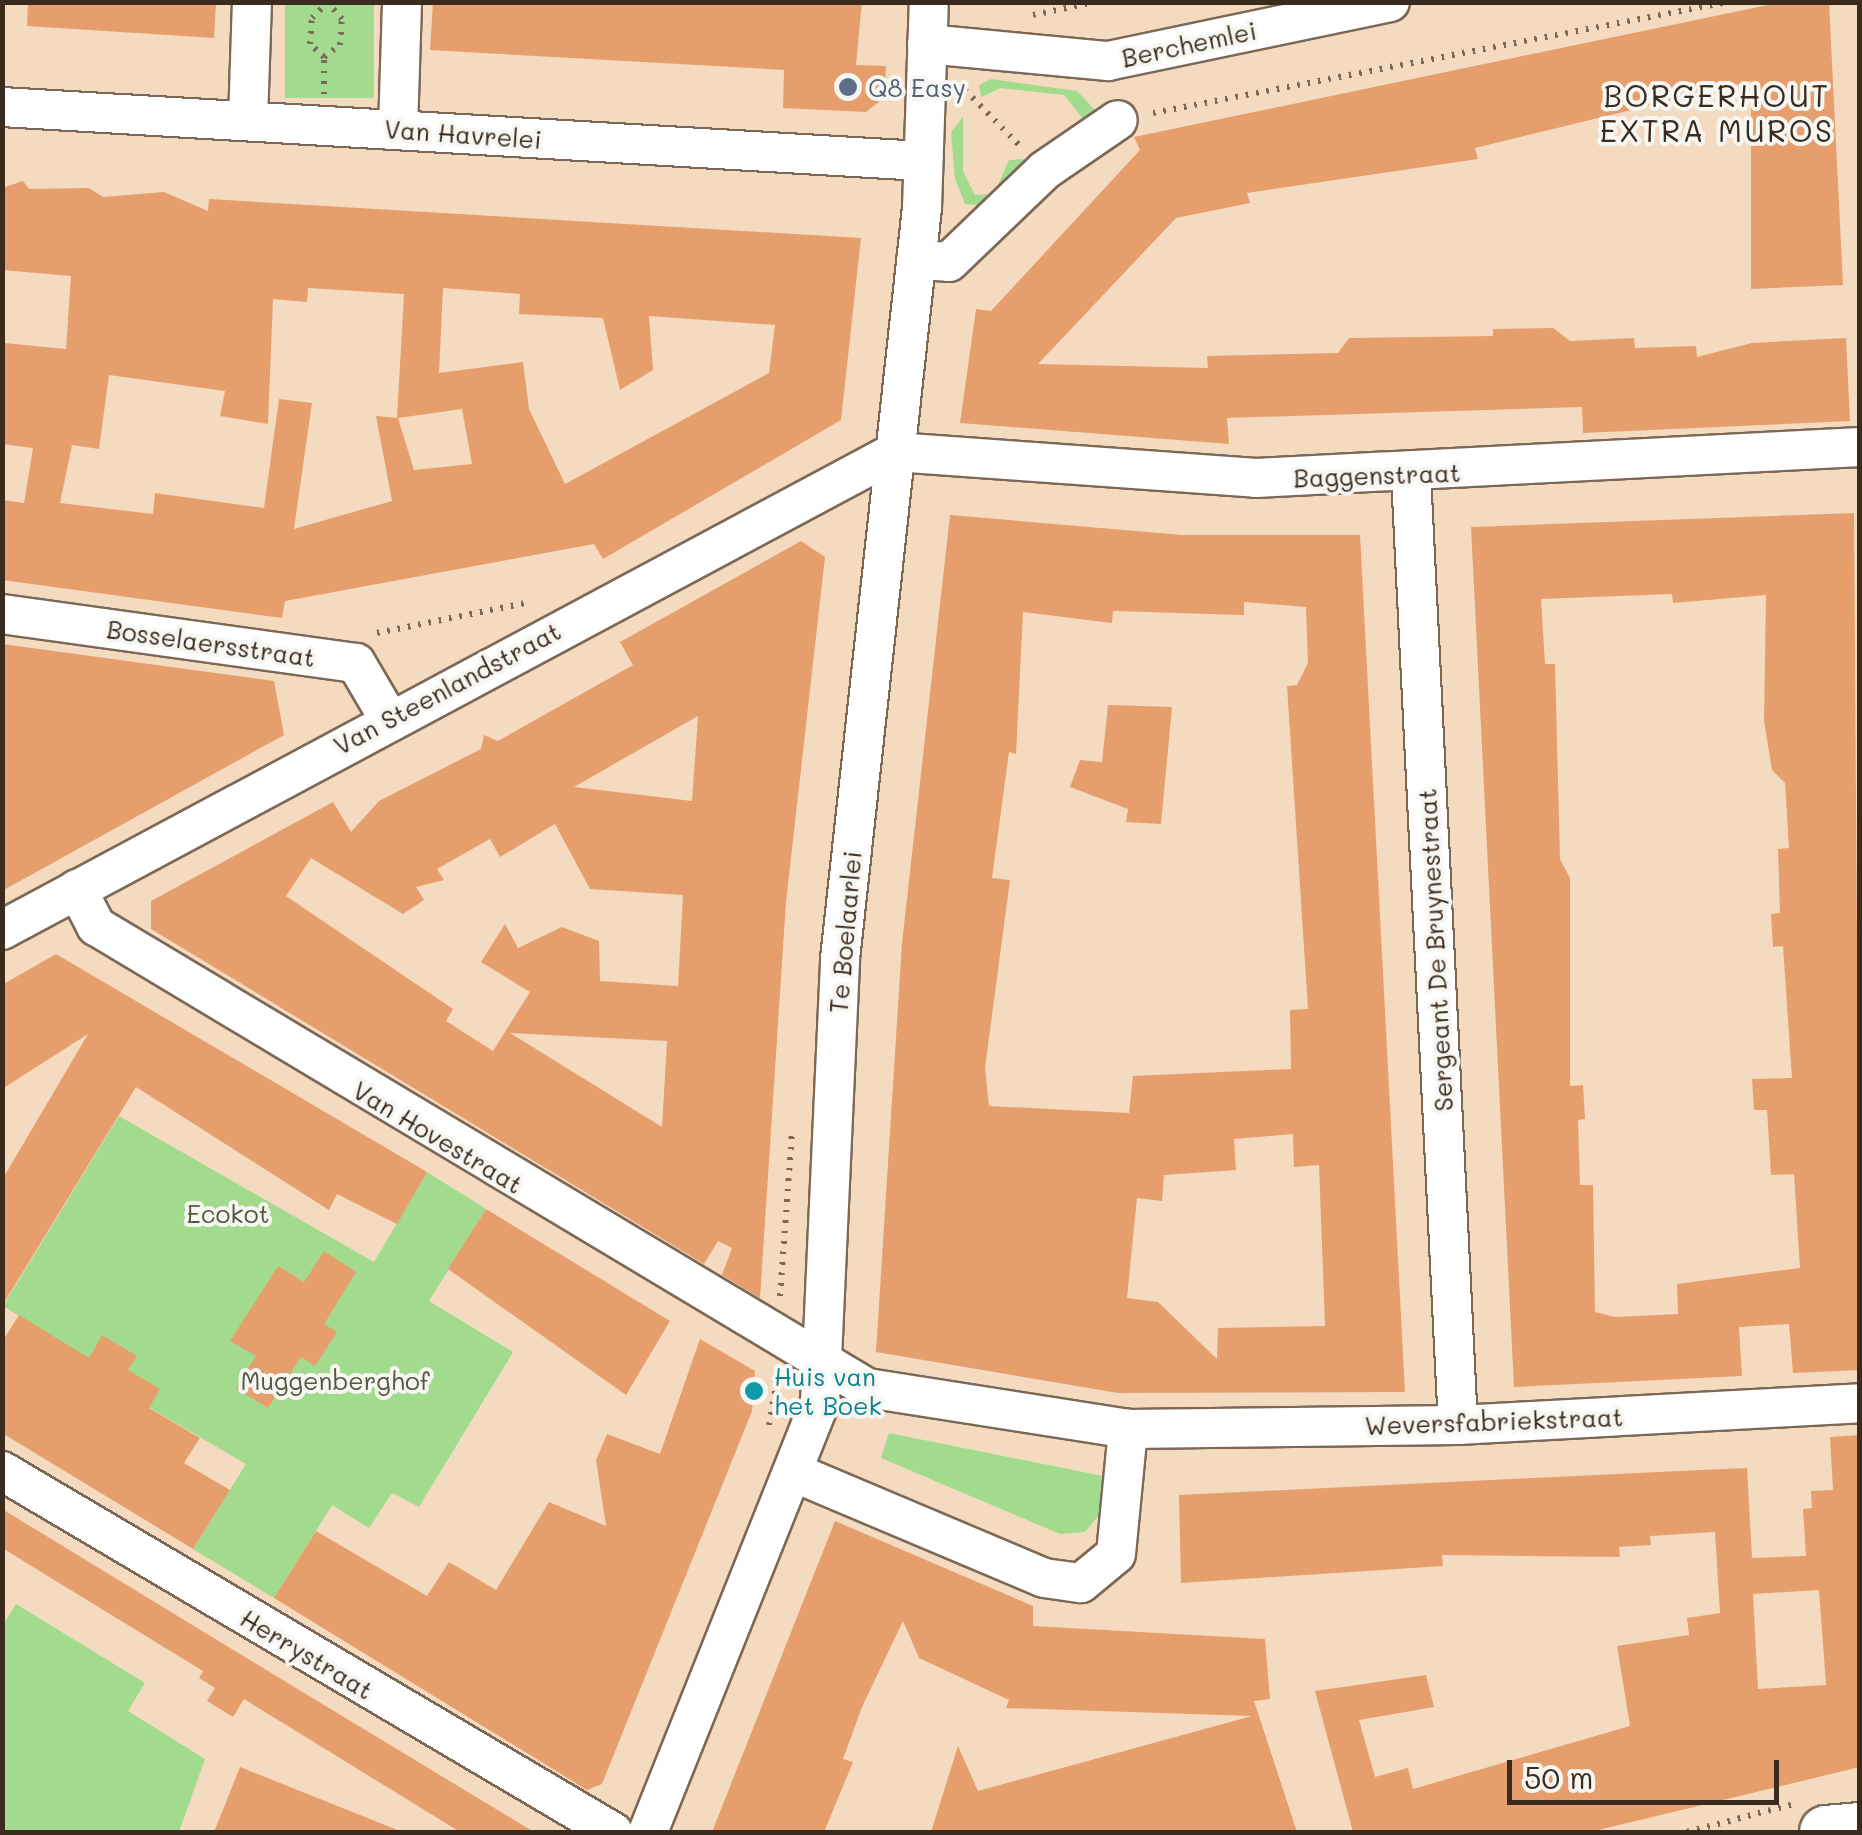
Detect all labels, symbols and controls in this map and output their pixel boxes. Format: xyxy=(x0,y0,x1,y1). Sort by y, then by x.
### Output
street label: Berchemlei xyxy=(1119,15,1259,73)
place label: Q8 Easy xyxy=(868,72,966,102)
marker: Q8 Easy xyxy=(837,76,859,98)
district label: BORGERHOUT EXTRA MUROS xyxy=(1600,77,1834,148)
street label: Van Havrelei xyxy=(383,114,543,154)
street label: Baggenstraat xyxy=(1293,457,1461,493)
street label: Bosselaersstraat xyxy=(105,614,317,672)
street label: Van Steenlandstraat xyxy=(328,615,566,761)
street label: Sergeant De Bruynestraat xyxy=(1412,788,1458,1112)
street label: Te Boelaarlei xyxy=(823,850,867,1014)
street label: Van Hovestraat xyxy=(348,1075,528,1199)
park label: Ecokot xyxy=(187,1198,269,1228)
place label: Huis van het Boek xyxy=(774,1362,882,1421)
park label: Muggenberghof xyxy=(240,1365,430,1395)
marker: Huis van het Boek xyxy=(743,1380,765,1402)
street label: Weversfabriekstraat xyxy=(1364,1401,1624,1441)
street label: Herrystraat xyxy=(235,1603,379,1705)
scale bar xyxy=(1512,1740,1784,1802)
text: 50 m xyxy=(1524,1757,1594,1797)

